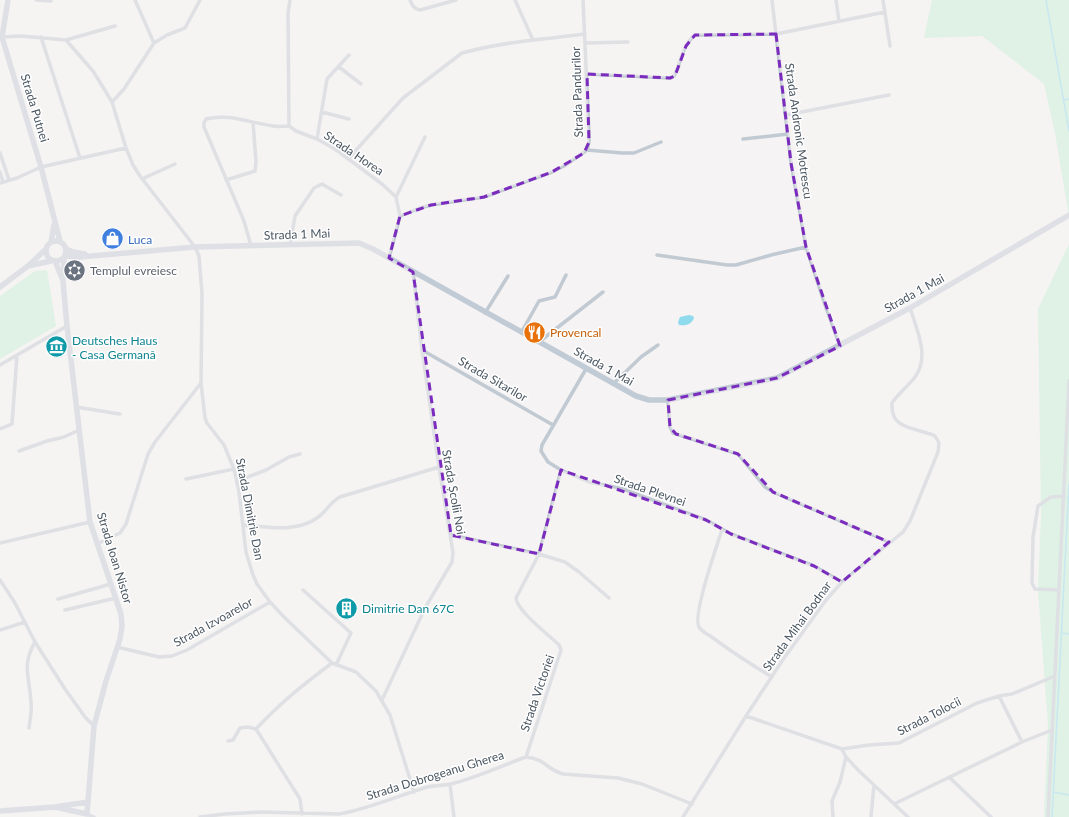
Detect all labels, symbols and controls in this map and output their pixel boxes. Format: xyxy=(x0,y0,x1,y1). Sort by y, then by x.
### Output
street label: Strada Pandurilor xyxy=(568,46,586,138)
street label: Strada Andronic Motrescu xyxy=(782,62,816,200)
street label: Strada Putnei xyxy=(18,72,53,144)
street label: Strada Horea xyxy=(321,128,387,178)
street label: Strada 1 Mai xyxy=(264,225,331,243)
shop icon: Luca xyxy=(99,226,125,252)
place label: Luca xyxy=(128,232,152,247)
synagogue icon: Templul evreiesc xyxy=(62,257,88,283)
place label: Templul evreiesc xyxy=(90,263,177,278)
street label: Strada 1 Mai xyxy=(881,270,947,316)
restaurant icon: Provencal xyxy=(521,319,547,345)
place label: Provencal xyxy=(550,325,601,340)
place label: Deutsches Haus - Casa Germană xyxy=(72,333,157,362)
museum icon: Deutsches Haus - Casa Germană xyxy=(43,334,69,360)
street label: Strada 1 Mai xyxy=(571,343,637,389)
street label: Strada Sitarilor xyxy=(456,353,531,405)
street label: Strada Școlii Noi xyxy=(439,448,469,536)
street label: Strada Dimitrie Dan xyxy=(233,457,267,561)
street label: Strada Plevnei xyxy=(612,471,688,509)
street label: Strada Ioan Nistor xyxy=(94,510,136,606)
street label: Strada Mihai Bodnar xyxy=(759,578,835,674)
street label: Strada Izvoarelor xyxy=(171,594,256,650)
building icon: Dimitrie Dan 67C xyxy=(334,595,360,621)
place label: Dimitrie Dan 67C xyxy=(362,601,454,616)
street label: Strada Victoriei xyxy=(517,652,557,733)
street label: Strada Tolocii xyxy=(895,693,964,739)
street label: Strada Dobrogeanu Gherea xyxy=(364,747,506,803)

